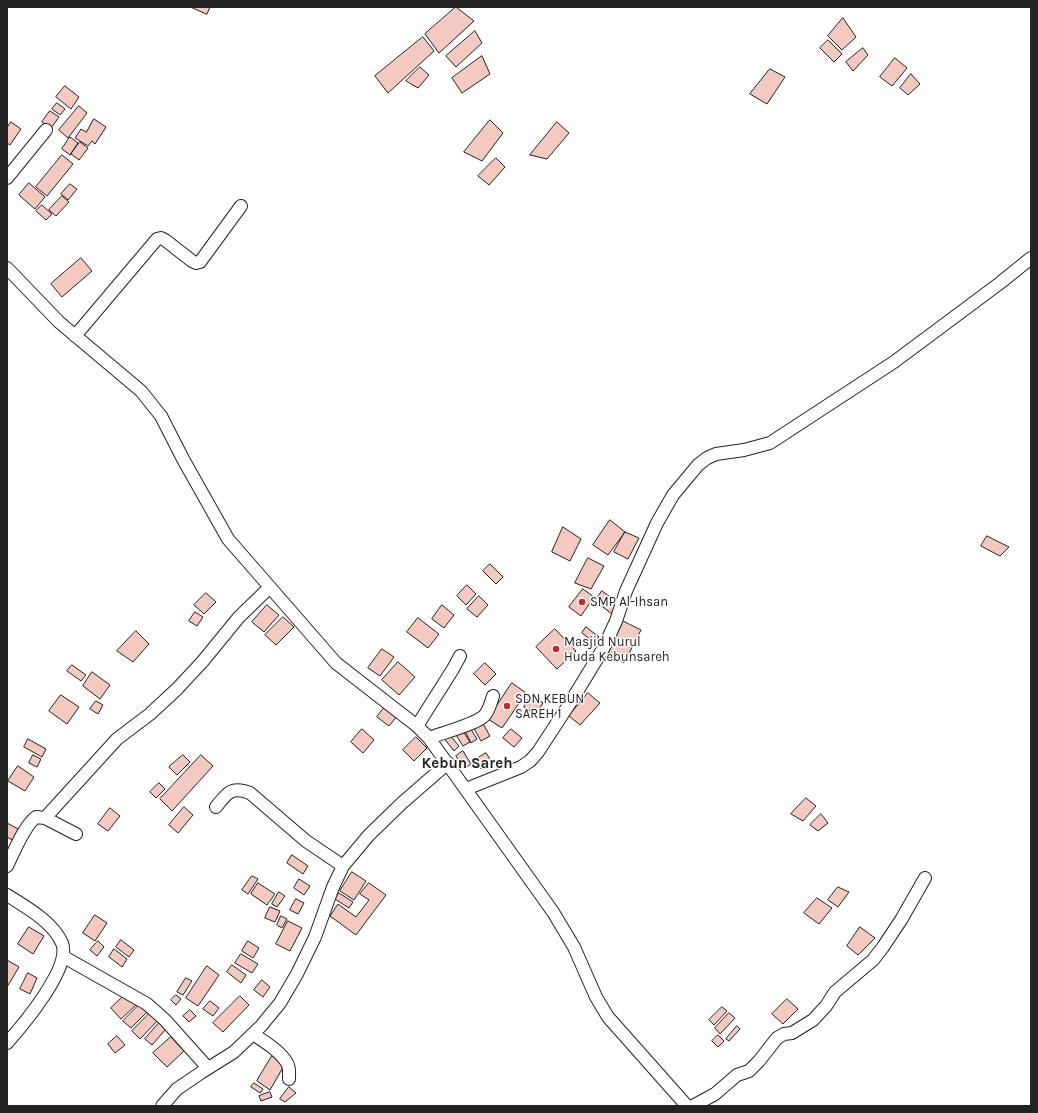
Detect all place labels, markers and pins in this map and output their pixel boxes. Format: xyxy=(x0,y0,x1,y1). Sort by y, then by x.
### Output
place label: SMP Al-Ihsan xyxy=(590,594,668,610)
marker: SMP Al-Ihsan xyxy=(577,597,587,607)
place label: Masjid Nurul Huda Kebunsareh xyxy=(564,634,670,665)
marker: Masjid Nurul Huda Kebunsareh xyxy=(551,644,561,654)
place label: SDN KEBUN SAREH 1 xyxy=(515,691,584,722)
marker: SDN KEBUN SAREH 1 xyxy=(502,701,512,711)

